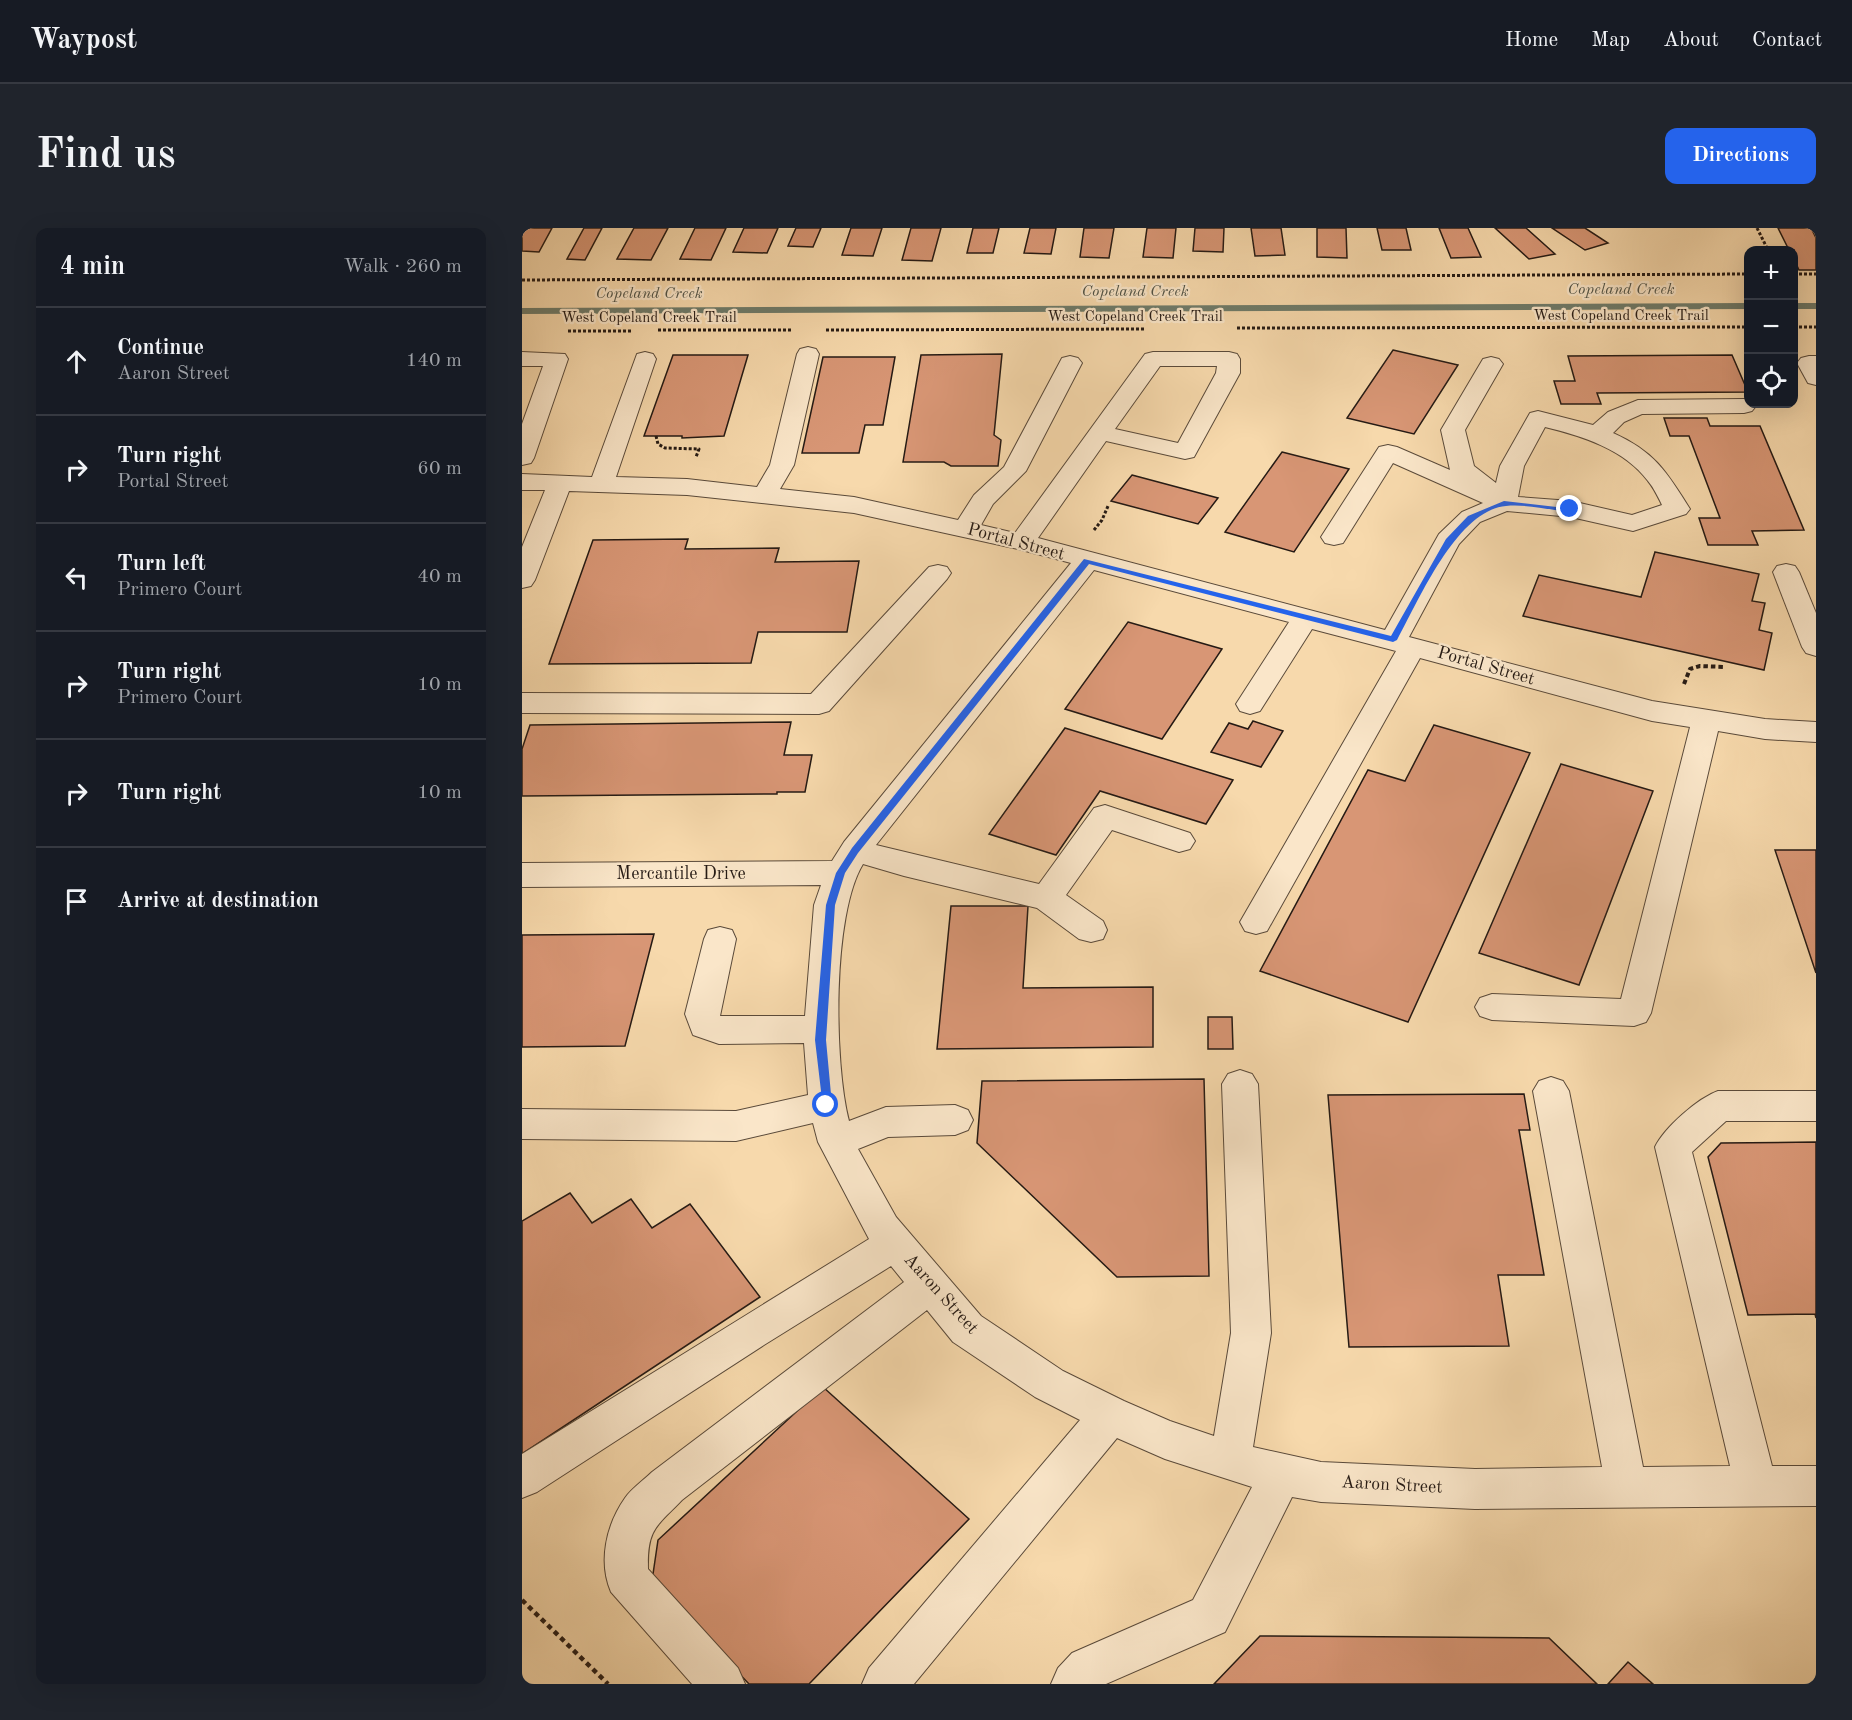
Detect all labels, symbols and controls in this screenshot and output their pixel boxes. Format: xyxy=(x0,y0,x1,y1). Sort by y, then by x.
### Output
text: Waypost xyxy=(30,27,137,55)
text: Home xyxy=(1505,30,1558,51)
text: Map xyxy=(1591,30,1630,51)
text: About xyxy=(1663,30,1719,51)
text: Contact xyxy=(1752,30,1822,51)
button: Directions xyxy=(1665,128,1816,184)
text: Find us xyxy=(36,135,175,177)
map controls xyxy=(1744,246,1798,408)
button: + xyxy=(1744,246,1798,300)
text: 4 min xyxy=(60,254,125,280)
text: Walk · 260 m xyxy=(343,257,462,277)
water label: Copeland Creek xyxy=(1567,282,1675,298)
water label: Copeland Creek xyxy=(1081,284,1189,300)
water label: Copeland Creek xyxy=(595,286,703,302)
button: − xyxy=(1744,300,1798,354)
street label: West Copeland Creek Trail xyxy=(1533,309,1709,324)
street label: West Copeland Creek Trail xyxy=(1047,310,1223,325)
street label: West Copeland Creek Trail xyxy=(561,311,737,326)
text: Continue xyxy=(117,337,204,359)
icon: ahead xyxy=(60,345,93,378)
text: 140 m xyxy=(406,351,462,371)
button: locate xyxy=(1744,354,1798,408)
text: Aaron Street xyxy=(117,364,230,384)
text: Turn right xyxy=(117,445,221,467)
icon: right xyxy=(60,453,93,486)
text: 60 m xyxy=(417,459,462,479)
text: Portal Street xyxy=(117,472,229,492)
route end xyxy=(1556,495,1582,521)
street label: Portal Street xyxy=(965,520,1067,564)
text: Turn left xyxy=(117,553,206,575)
icon: left xyxy=(60,561,93,594)
text: 40 m xyxy=(417,567,462,587)
text: Primero Court xyxy=(117,580,242,600)
street label: Portal Street xyxy=(1435,644,1537,688)
text: Turn right xyxy=(117,661,221,683)
icon: right xyxy=(60,669,93,702)
text: 10 m xyxy=(417,675,462,695)
text: Primero Court xyxy=(117,688,242,708)
icon: right xyxy=(60,777,93,810)
text: Turn right xyxy=(117,782,221,804)
text: 10 m xyxy=(417,783,462,803)
street label: Mercantile Drive xyxy=(616,865,746,883)
icon: arrive xyxy=(60,885,93,918)
text: Arrive at destination xyxy=(117,890,319,912)
route start xyxy=(812,1091,838,1117)
street label: Aaron Street xyxy=(900,1250,982,1338)
street label: Aaron Street xyxy=(1341,1473,1443,1497)

